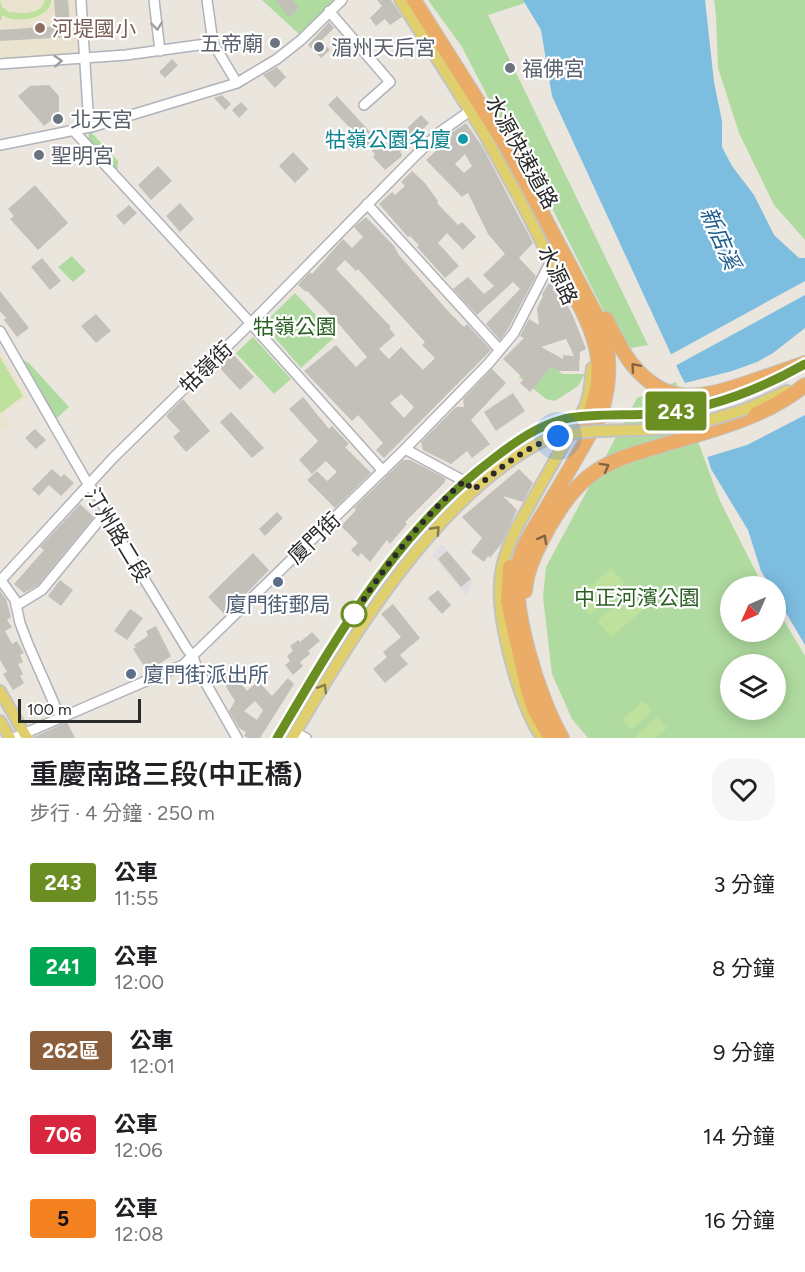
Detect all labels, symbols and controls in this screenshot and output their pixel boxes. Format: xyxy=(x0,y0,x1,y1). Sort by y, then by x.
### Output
place label: 河堤國小 xyxy=(52,16,136,41)
marker: 河堤國小 xyxy=(33,21,47,35)
one-way arrow xyxy=(150,21,163,30)
place label: 五帝廟 xyxy=(200,31,263,56)
place label: 湄州天后宮 xyxy=(331,35,436,60)
marker: 五帝廟 xyxy=(268,36,282,50)
marker: 湄州天后宮 xyxy=(312,40,326,54)
one-way arrow xyxy=(54,54,63,67)
place label: 福佛宮 xyxy=(522,56,585,81)
marker: 福佛宮 xyxy=(503,61,517,75)
street label: 水源快速道路 xyxy=(481,91,563,213)
place label: 北天宮 xyxy=(70,107,133,132)
marker: 北天宮 xyxy=(51,112,65,126)
place label: 牯嶺公園名廈 xyxy=(325,127,451,152)
marker: 牯嶺公園名廈 xyxy=(456,132,470,146)
place label: 聖明宮 xyxy=(51,143,114,168)
marker: 聖明宮 xyxy=(32,148,46,162)
water label: 新店溪 xyxy=(694,202,747,276)
street label: 水源路 xyxy=(533,241,583,309)
park label: 牯嶺公園 xyxy=(253,314,337,339)
street label: 牯嶺街 xyxy=(175,336,237,398)
one-way arrow xyxy=(631,363,642,374)
line badge: 243 xyxy=(642,392,710,430)
text: 243 xyxy=(657,399,695,424)
your location xyxy=(543,421,573,451)
one-way arrow xyxy=(599,463,609,474)
street label: 汀州路二段 xyxy=(80,484,156,586)
street label: 廈門街 xyxy=(283,507,345,569)
one-way arrow xyxy=(429,526,440,537)
one-way arrow xyxy=(536,535,547,545)
marker: 廈門街郵局 xyxy=(271,575,285,589)
north arrow xyxy=(720,576,786,642)
map controls xyxy=(720,576,786,720)
park label: 中正河濱公園 xyxy=(574,585,700,610)
place label: 廈門街郵局 xyxy=(226,592,331,617)
unlabelled marker xyxy=(341,601,367,627)
button: layers xyxy=(720,654,786,720)
place label: 廈門街派出所 xyxy=(143,662,269,687)
marker: 廈門街派出所 xyxy=(124,667,138,681)
one-way arrow xyxy=(315,684,327,694)
scale bar xyxy=(18,696,141,724)
text: 100 m xyxy=(27,700,72,719)
text: 重慶南路三段(中正橋) xyxy=(30,757,303,791)
button: heart xyxy=(712,758,775,821)
text: 步行 · 4 分鐘 · 250 m xyxy=(30,801,215,825)
text: 公車 xyxy=(114,859,158,886)
text: 243 xyxy=(44,870,82,895)
text: 3 分鐘 xyxy=(714,871,775,898)
text: 11:55 xyxy=(114,886,159,910)
text: 公車 xyxy=(114,943,158,970)
text: 241 xyxy=(46,954,80,979)
text: 8 分鐘 xyxy=(712,955,775,982)
text: 12:00 xyxy=(114,970,164,994)
text: 公車 xyxy=(130,1027,174,1054)
text: 262區 xyxy=(42,1038,100,1063)
text: 9 分鐘 xyxy=(713,1039,775,1066)
text: 12:01 xyxy=(130,1054,175,1078)
text: 公車 xyxy=(114,1111,158,1138)
text: 706 xyxy=(44,1122,82,1147)
text: 14 分鐘 xyxy=(703,1123,775,1150)
text: 12:06 xyxy=(114,1138,163,1162)
text: 公車 xyxy=(114,1195,158,1222)
text: 5 xyxy=(57,1206,69,1231)
text: 16 分鐘 xyxy=(704,1207,775,1234)
text: 12:08 xyxy=(114,1222,164,1246)

